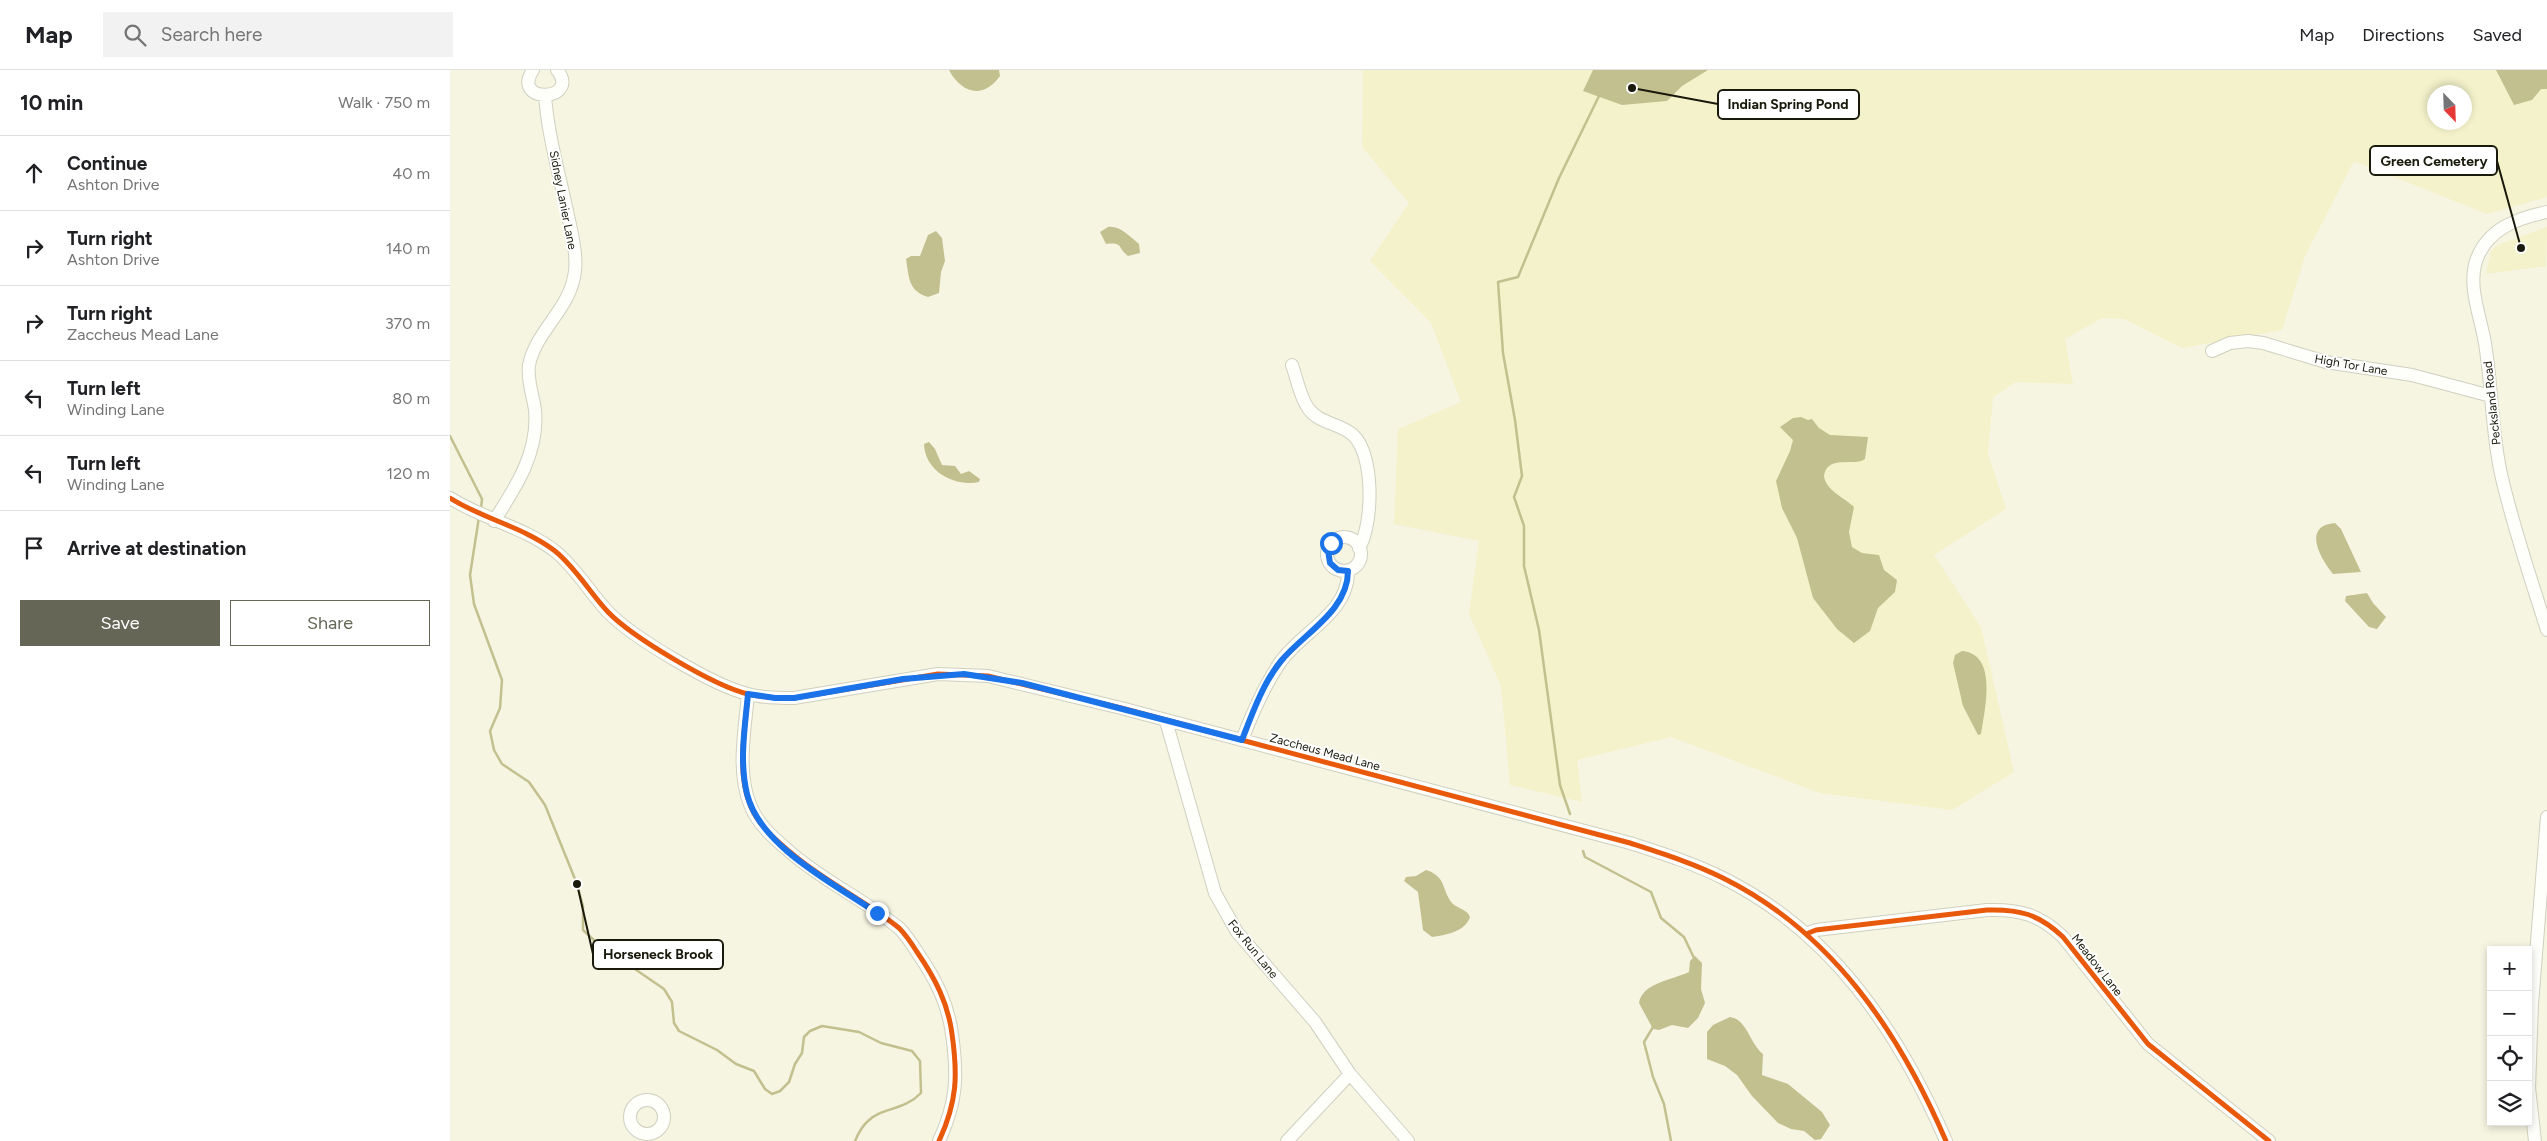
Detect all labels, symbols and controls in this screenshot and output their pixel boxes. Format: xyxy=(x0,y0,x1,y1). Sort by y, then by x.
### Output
search box xyxy=(103,12,453,57)
text: Map xyxy=(25,20,73,49)
icon: search xyxy=(121,21,149,49)
text: Search here xyxy=(161,23,262,46)
text: Map xyxy=(2299,24,2334,46)
text: Directions xyxy=(2362,24,2444,46)
text: Saved xyxy=(2472,24,2522,46)
north arrow xyxy=(2427,85,2472,130)
text: 10 min xyxy=(20,90,83,115)
callout: Indian Spring Pond xyxy=(1718,90,1859,119)
text: Walk · 750 m xyxy=(338,93,430,112)
text: Indian Spring Pond xyxy=(1727,96,1849,113)
callout: Green Cemetery xyxy=(2370,146,2497,175)
street label: Sidney Lanier Lane xyxy=(547,149,580,251)
text: Continue xyxy=(67,152,147,175)
text: Green Cemetery xyxy=(2380,153,2488,170)
icon: ahead xyxy=(20,159,48,187)
text: 40 m xyxy=(392,164,430,183)
text: Ashton Drive xyxy=(67,175,159,194)
text: Turn right xyxy=(67,227,153,250)
icon: right xyxy=(20,234,48,262)
text: 140 m xyxy=(386,239,430,258)
text: Ashton Drive xyxy=(67,250,159,269)
text: Turn right xyxy=(67,302,153,325)
icon: right xyxy=(20,309,48,337)
text: 370 m xyxy=(385,314,430,333)
text: Zaccheus Mead Lane xyxy=(67,325,219,344)
street label: High Tor Lane xyxy=(2313,352,2389,378)
street label: Pecksland Road xyxy=(2481,360,2503,446)
text: Turn left xyxy=(67,377,141,400)
icon: left xyxy=(20,384,48,412)
text: 80 m xyxy=(392,389,430,408)
text: Winding Lane xyxy=(67,400,165,419)
text: Turn left xyxy=(67,452,141,475)
icon: left xyxy=(20,459,48,487)
text: 120 m xyxy=(387,464,430,483)
text: Winding Lane xyxy=(67,475,165,494)
route start xyxy=(1320,532,1343,555)
icon: arrive xyxy=(20,534,48,562)
text: Arrive at destination xyxy=(67,537,246,560)
button: Save xyxy=(20,600,220,646)
button: Share xyxy=(230,600,430,646)
street label: Zaccheus Mead Lane xyxy=(1268,731,1382,774)
route end xyxy=(866,902,889,925)
street label: Fox Run Lane xyxy=(1225,917,1281,982)
street label: Meadow Lane xyxy=(2069,931,2126,999)
callout: Horseneck Brook xyxy=(593,940,723,969)
text: Horseneck Brook xyxy=(603,946,714,963)
map controls xyxy=(2487,946,2532,1126)
button: + xyxy=(2487,946,2532,991)
button: − xyxy=(2487,991,2532,1036)
button: locate xyxy=(2487,1036,2532,1081)
button: layers xyxy=(2487,1081,2532,1126)

